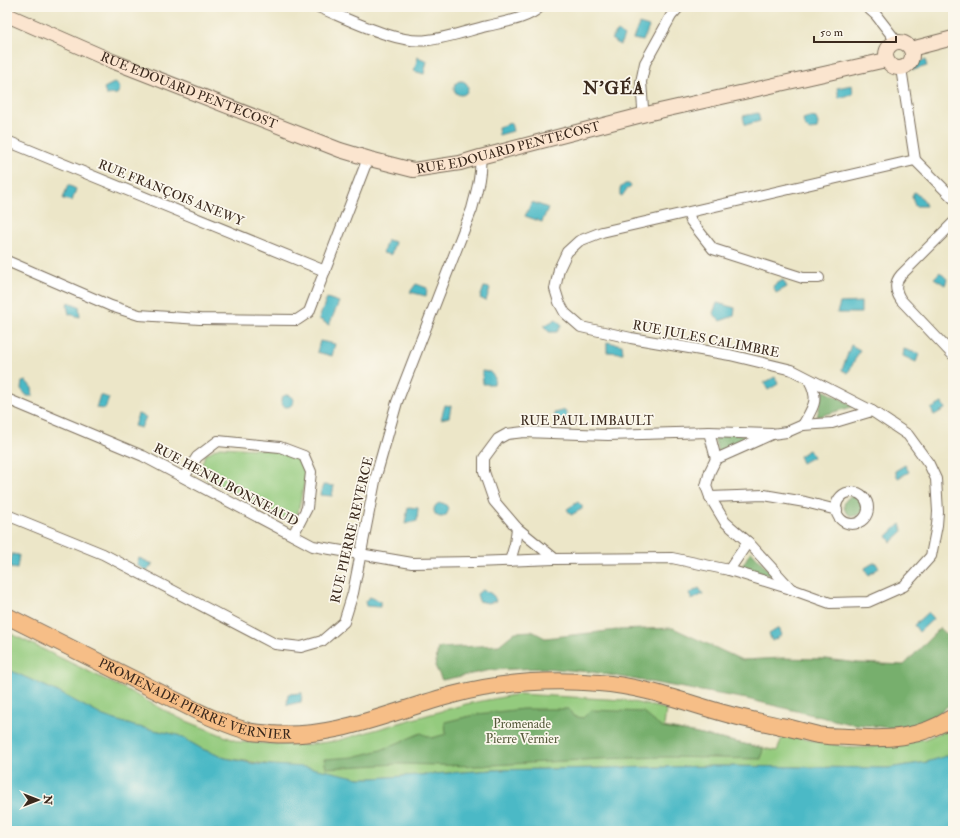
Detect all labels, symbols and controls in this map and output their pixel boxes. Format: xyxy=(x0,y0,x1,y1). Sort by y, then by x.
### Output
scale bar xyxy=(814,18,896,44)
text: 50 m xyxy=(820,25,844,40)
street label: RUE EDOUARD PENTECOST xyxy=(98,49,280,133)
district label: N'GÉA xyxy=(582,76,645,99)
street label: RUE EDOUARD PENTECOST xyxy=(415,118,602,177)
street label: RUE FRANÇOIS ANEWY xyxy=(96,156,247,230)
street label: RUE JULES CALIMBRE xyxy=(631,317,781,361)
street label: RUE PAUL IMBAULT xyxy=(520,413,654,429)
street label: RUE HENRI BONNEAUD xyxy=(151,440,301,530)
street label: RUE PIERRE REVERCE xyxy=(327,455,377,605)
street label: PROMENADE PIERRE VERNIER xyxy=(96,655,292,743)
park label: Promenade Pierre Vernier xyxy=(486,716,559,747)
north arrow xyxy=(18,780,58,820)
text: N xyxy=(41,794,54,806)

